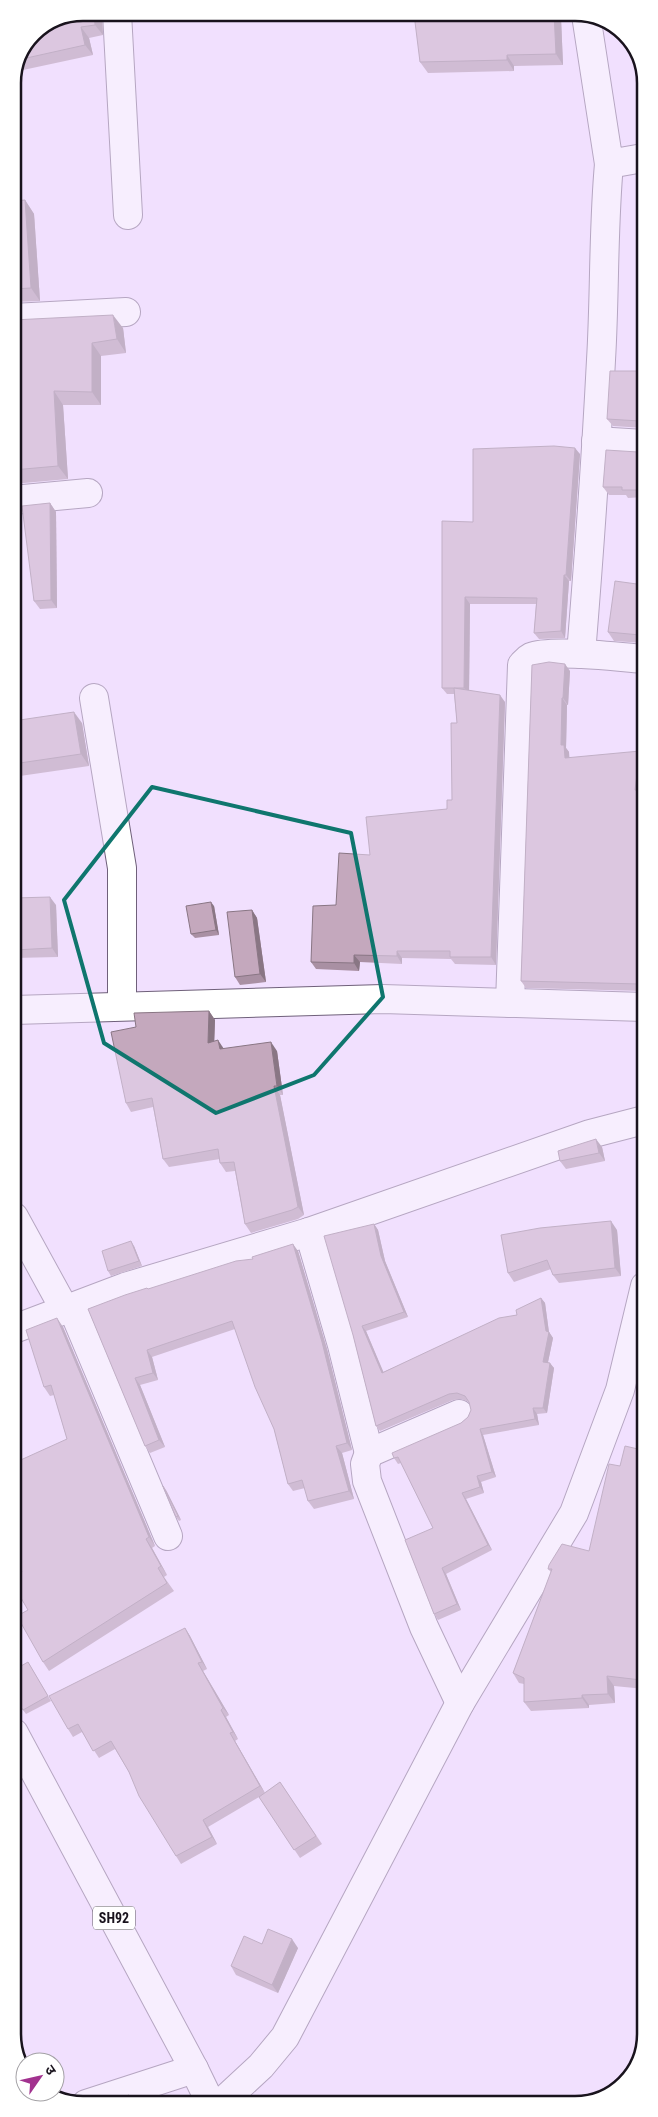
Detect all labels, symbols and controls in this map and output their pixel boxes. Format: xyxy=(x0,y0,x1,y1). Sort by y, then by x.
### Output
road number: SH92 xyxy=(93,1906,135,1930)
north arrow xyxy=(15,2052,65,2102)
text: उ xyxy=(42,2062,60,2078)

